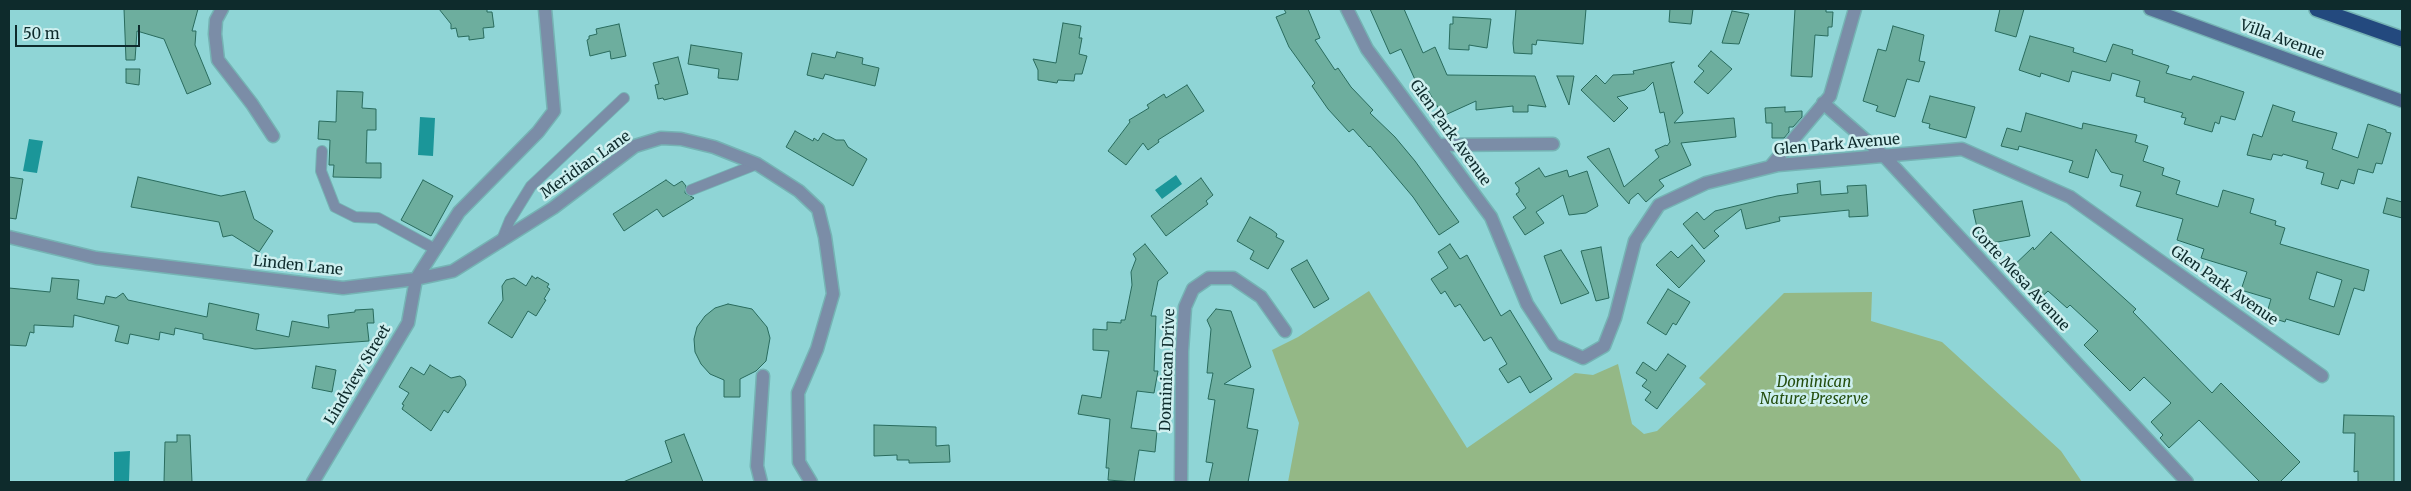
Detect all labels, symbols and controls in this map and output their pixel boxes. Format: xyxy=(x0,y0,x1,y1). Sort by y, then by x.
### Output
scale bar xyxy=(18,15,142,47)
street label: Villa Avenue xyxy=(2237,16,2327,64)
text: 50 m xyxy=(23,24,60,43)
street label: Glen Park Avenue xyxy=(1406,77,1494,189)
street label: Meridian Lane xyxy=(538,127,634,203)
street label: Glen Park Avenue xyxy=(1773,131,1901,159)
street label: Corte Mesa Avenue xyxy=(1967,223,2073,335)
street label: Glen Park Avenue xyxy=(2167,242,2281,330)
street label: Linden Lane xyxy=(252,252,344,280)
street label: Dominican Drive xyxy=(1157,308,1179,432)
street label: Lindview Street xyxy=(321,322,395,428)
park label: Dominican Nature Preserve xyxy=(1760,374,1868,409)

